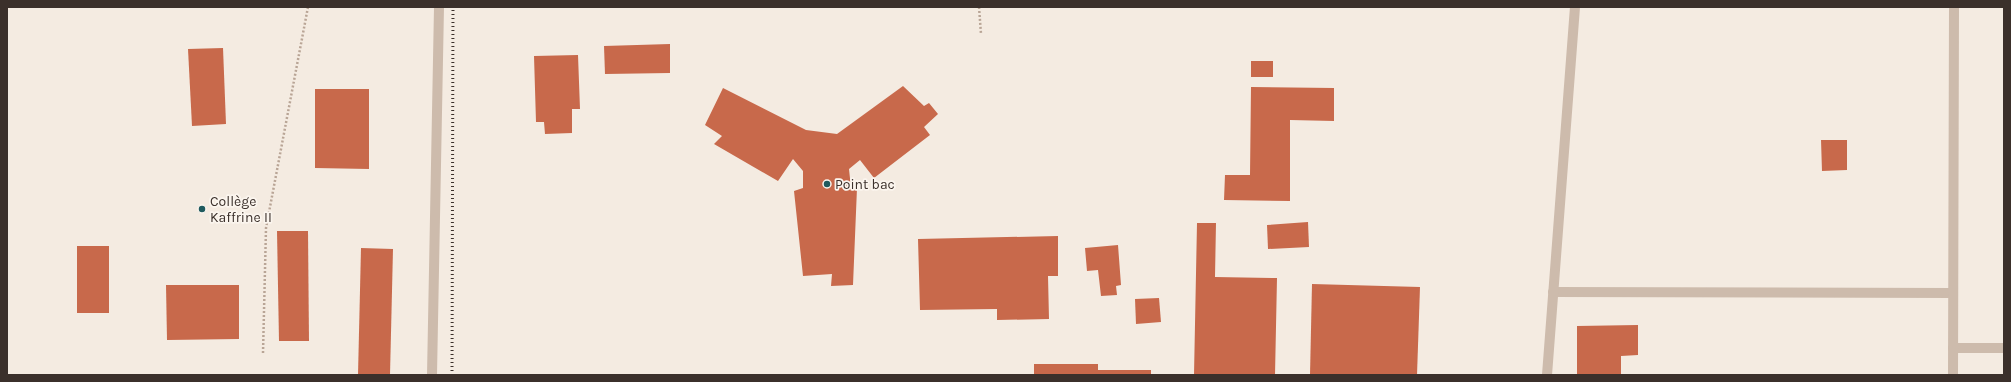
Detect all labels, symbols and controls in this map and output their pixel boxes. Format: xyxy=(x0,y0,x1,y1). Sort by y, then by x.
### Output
place label: Point bac xyxy=(835,176,895,193)
marker: Point bac xyxy=(822,179,832,189)
place label: Collège Kaffrine II xyxy=(210,193,272,226)
marker: Collège Kaffrine II xyxy=(197,204,207,214)

